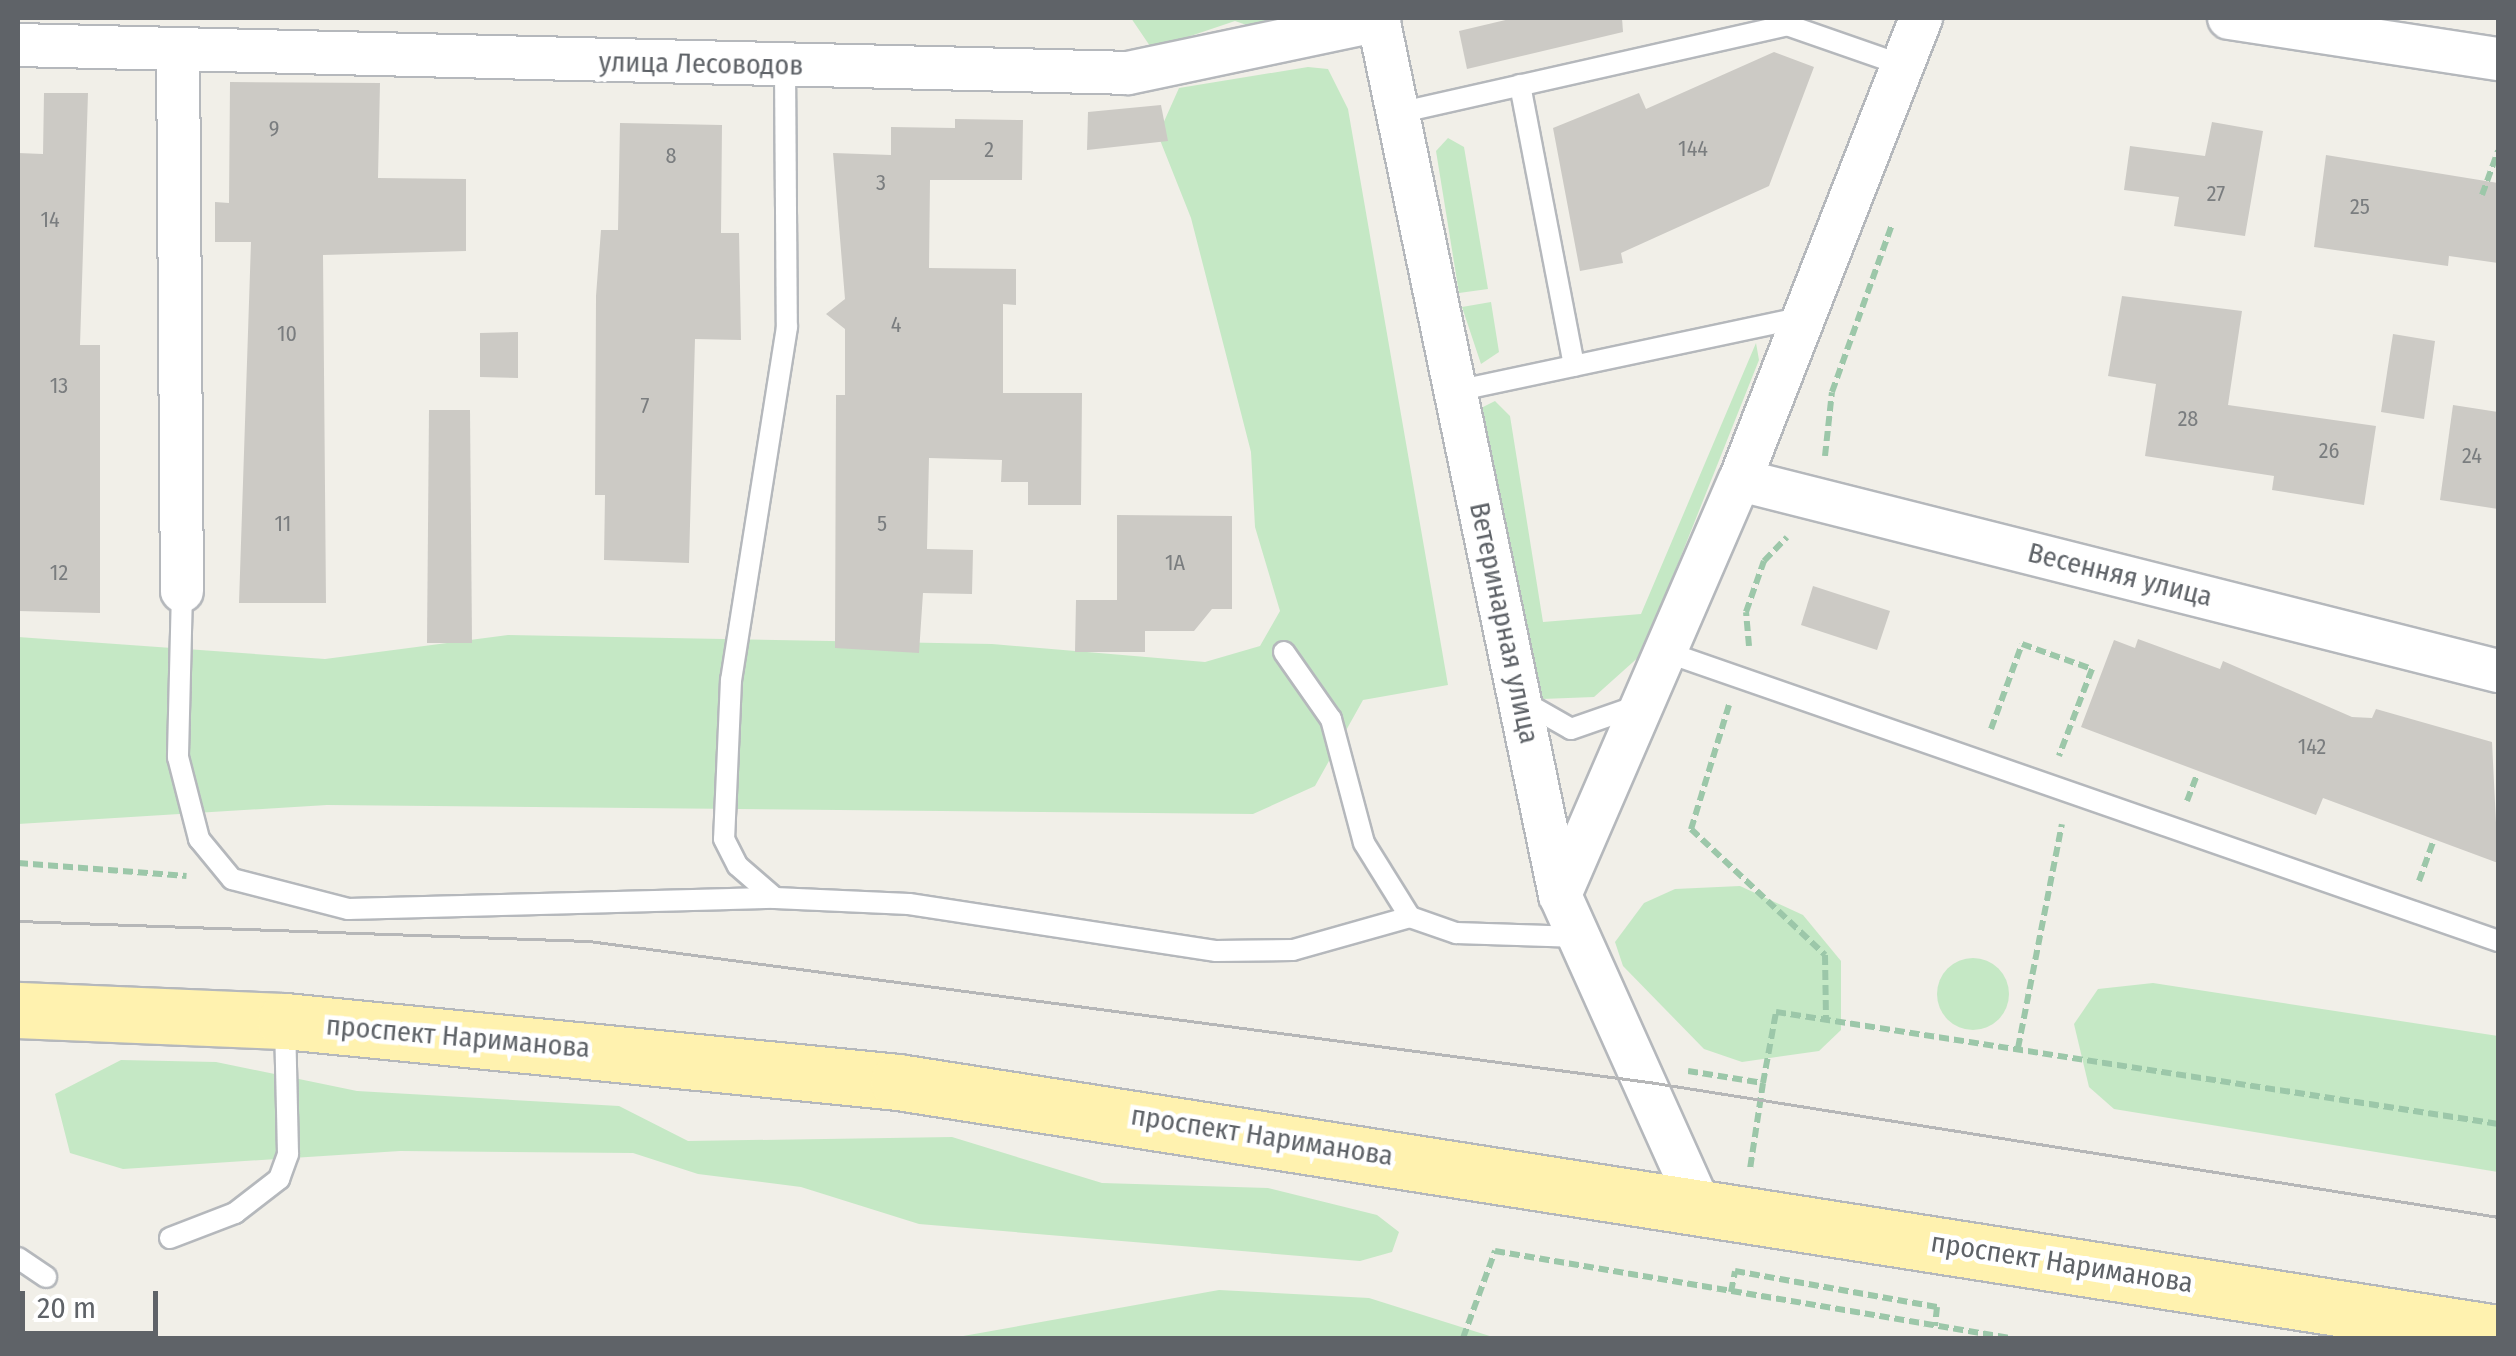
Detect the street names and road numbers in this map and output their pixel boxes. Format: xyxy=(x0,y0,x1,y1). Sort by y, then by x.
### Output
street label: улица Лесоводов xyxy=(598,45,804,83)
street label: Ветеринарная улица xyxy=(1462,499,1546,747)
street label: Весенняя улица xyxy=(2024,536,2216,614)
street label: проспект Нариманова xyxy=(325,1009,591,1065)
street label: проспект Нариманова xyxy=(1129,1099,1395,1173)
street label: проспект Нариманова xyxy=(1929,1226,2195,1300)

